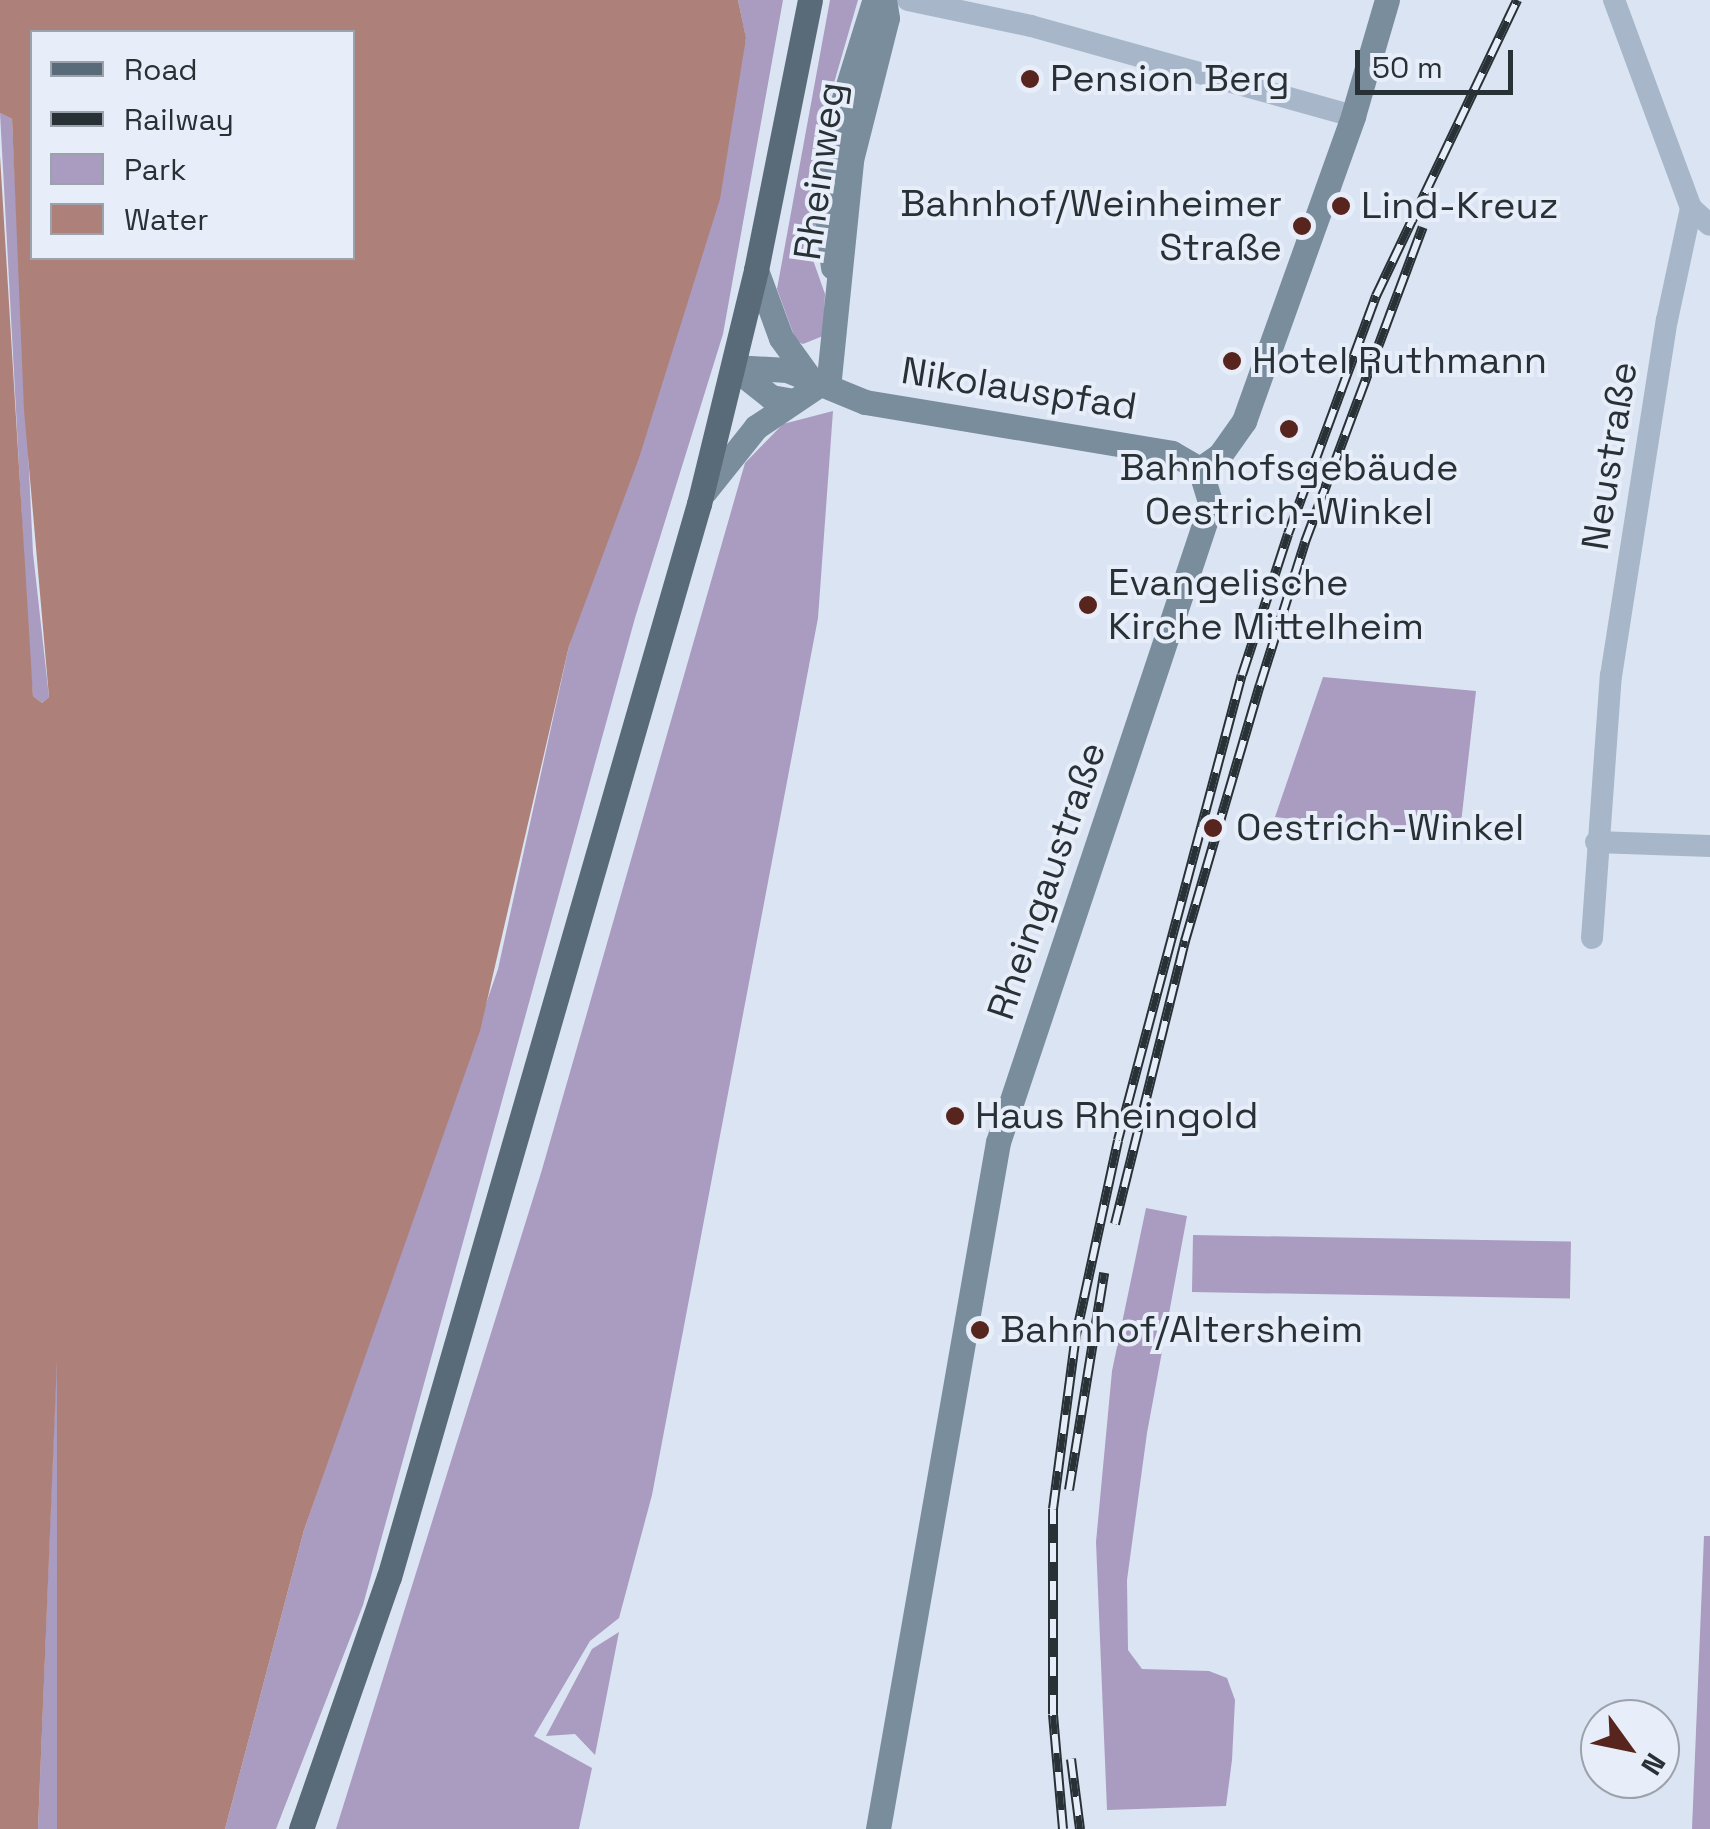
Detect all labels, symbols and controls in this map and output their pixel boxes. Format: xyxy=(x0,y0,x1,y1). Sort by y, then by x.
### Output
legend xyxy=(30,30,355,260)
scale bar xyxy=(1360,30,1518,92)
text: 50 m xyxy=(1372,48,1443,87)
text: Road xyxy=(124,50,198,89)
place label: Pension Berg xyxy=(1050,56,1290,102)
marker: Pension Berg xyxy=(1019,68,1041,90)
street label: Rheinweg xyxy=(785,79,855,263)
text: Railway xyxy=(124,100,234,139)
text: Park xyxy=(124,150,186,189)
place label: Bahnhof/Weinheimer Straße xyxy=(900,181,1282,270)
place label: Lind-Kreuz xyxy=(1361,183,1558,229)
marker: Lind-Kreuz xyxy=(1330,195,1352,217)
text: Water xyxy=(124,200,209,239)
marker: Bahnhof/Weinheimer Straße xyxy=(1291,215,1313,237)
place label: Hotel Ruthmann xyxy=(1252,338,1547,384)
street label: Nikolauspfad xyxy=(898,348,1140,430)
marker: Hotel Ruthmann xyxy=(1221,350,1243,372)
street label: Neustraße xyxy=(1573,359,1647,553)
marker: Bahnhofsgebäude Oestrich-Winkel xyxy=(1278,418,1300,440)
place label: Bahnhofsgebäude Oestrich-Winkel xyxy=(1119,445,1459,534)
place label: Evangelische Kirche Mittelheim xyxy=(1108,560,1424,649)
marker: Evangelische Kirche Mittelheim xyxy=(1077,594,1099,616)
street label: Rheingaustraße xyxy=(978,736,1116,1026)
place label: Oestrich-Winkel xyxy=(1236,805,1524,851)
marker: Oestrich-Winkel xyxy=(1200,815,1226,841)
place label: Haus Rheingold xyxy=(975,1093,1258,1139)
marker: Haus Rheingold xyxy=(944,1105,966,1127)
place label: Bahnhof/Altersheim xyxy=(1000,1307,1363,1353)
marker: Bahnhof/Altersheim xyxy=(969,1319,991,1341)
north arrow xyxy=(1580,1699,1680,1799)
text: N xyxy=(1633,1747,1674,1782)

